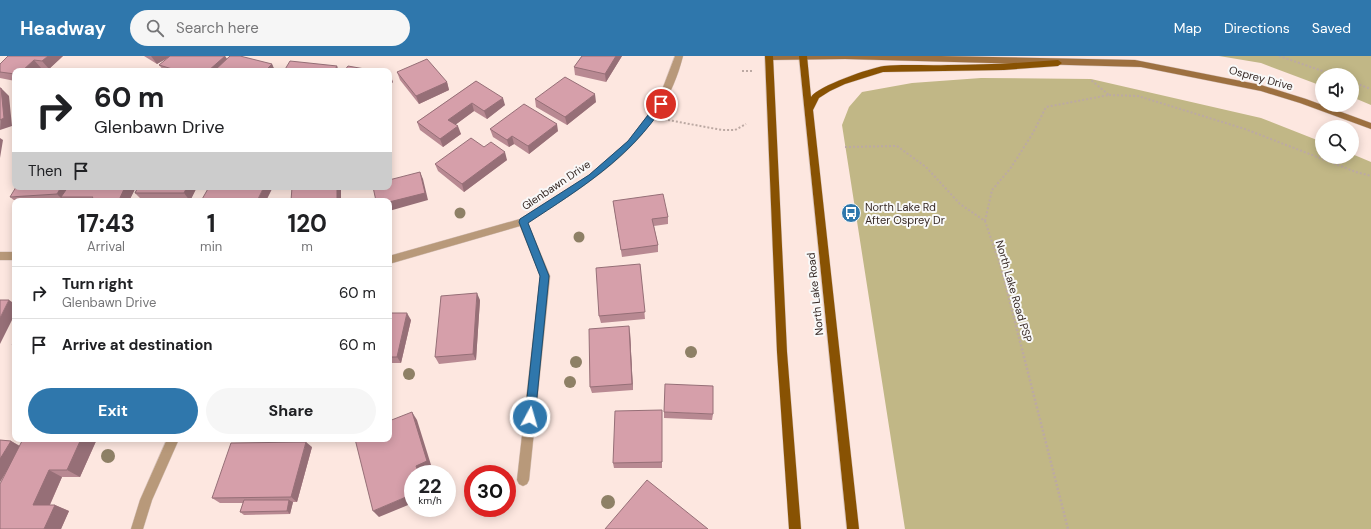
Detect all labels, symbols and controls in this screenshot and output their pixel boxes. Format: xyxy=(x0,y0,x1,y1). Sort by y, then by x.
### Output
search box xyxy=(130,10,410,46)
text: Headway xyxy=(20,16,106,41)
icon: search xyxy=(144,17,166,39)
text: Search here xyxy=(176,18,259,38)
text: Map xyxy=(1174,19,1202,37)
text: Directions xyxy=(1224,19,1290,37)
text: Saved xyxy=(1312,19,1351,37)
street label: Osprey Drive xyxy=(1227,63,1295,93)
map controls xyxy=(1315,68,1359,164)
button: sound xyxy=(1315,68,1359,112)
text: 60 m xyxy=(94,79,164,116)
icon: right xyxy=(28,84,80,136)
pin xyxy=(644,87,678,121)
icon: arrive xyxy=(650,93,672,115)
text: Glenbawn Drive xyxy=(94,115,225,139)
button: search xyxy=(1315,120,1359,164)
street label: Glenbawn Drive xyxy=(519,157,593,213)
icon: arrive xyxy=(70,160,92,182)
text: Then xyxy=(28,161,62,181)
place label: North Lake Rd After Osprey Dr xyxy=(865,200,945,227)
bus stop icon: North Lake Rd After Osprey Dr xyxy=(840,202,862,224)
text: 17:43 xyxy=(77,208,135,239)
text: 1 xyxy=(207,208,216,239)
text: 120 xyxy=(287,208,327,239)
text: Arrival xyxy=(87,238,125,255)
text: min xyxy=(200,238,222,255)
text: m xyxy=(301,238,313,255)
street label: North Lake Road PSP xyxy=(993,238,1035,344)
street label: North Lake Road xyxy=(804,252,826,336)
text: Turn right xyxy=(62,274,133,294)
icon: right xyxy=(28,282,50,304)
text: 60 m xyxy=(339,283,376,303)
text: Glenbawn Drive xyxy=(62,294,156,311)
icon: arrive xyxy=(28,334,50,356)
text: Arrive at destination xyxy=(62,335,213,355)
text: 60 m xyxy=(339,335,376,355)
button: Exit xyxy=(28,388,198,434)
button: Share xyxy=(206,388,376,434)
position arrow xyxy=(509,396,551,438)
speed limit sign: 30 xyxy=(464,465,516,517)
text: 22 xyxy=(418,473,442,499)
text: km/h xyxy=(418,494,442,507)

